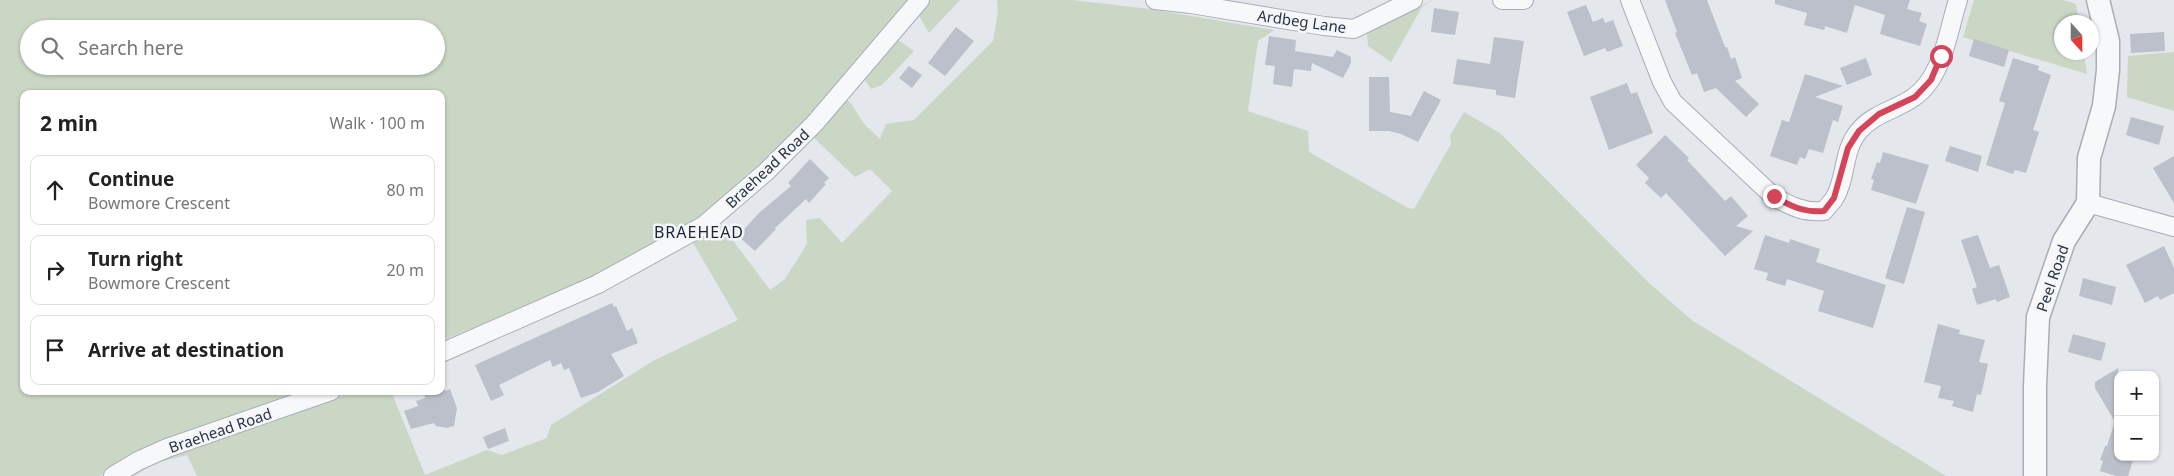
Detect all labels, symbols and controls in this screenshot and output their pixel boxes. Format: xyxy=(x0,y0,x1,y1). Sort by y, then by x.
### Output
street label: Ardbeg Lane xyxy=(1256,5,1348,37)
north arrow xyxy=(2054,15,2099,60)
search box xyxy=(20,20,445,75)
icon: search xyxy=(38,34,66,62)
text: Search here xyxy=(78,35,184,61)
route start xyxy=(1930,45,1953,68)
text: 2 min xyxy=(40,109,98,137)
text: Walk · 100 m xyxy=(330,112,425,134)
street label: Braehead Road xyxy=(721,124,813,212)
text: Continue xyxy=(88,166,174,192)
icon: ahead xyxy=(41,176,69,204)
text: 80 m xyxy=(387,179,424,201)
route end xyxy=(1763,185,1786,208)
text: Bowmore Crescent xyxy=(88,192,230,214)
district label: BRAEHEAD xyxy=(654,221,744,243)
street label: Peel Road xyxy=(2031,242,2073,314)
text: Turn right xyxy=(88,246,183,272)
icon: right xyxy=(41,256,69,284)
text: 20 m xyxy=(387,259,424,281)
text: Bowmore Crescent xyxy=(88,272,230,294)
icon: arrive xyxy=(41,336,69,364)
text: Arrive at destination xyxy=(88,337,284,363)
map controls xyxy=(2114,371,2159,461)
button: + xyxy=(2114,371,2159,416)
street label: Braehead Road xyxy=(166,403,274,457)
button: − xyxy=(2114,416,2159,461)

